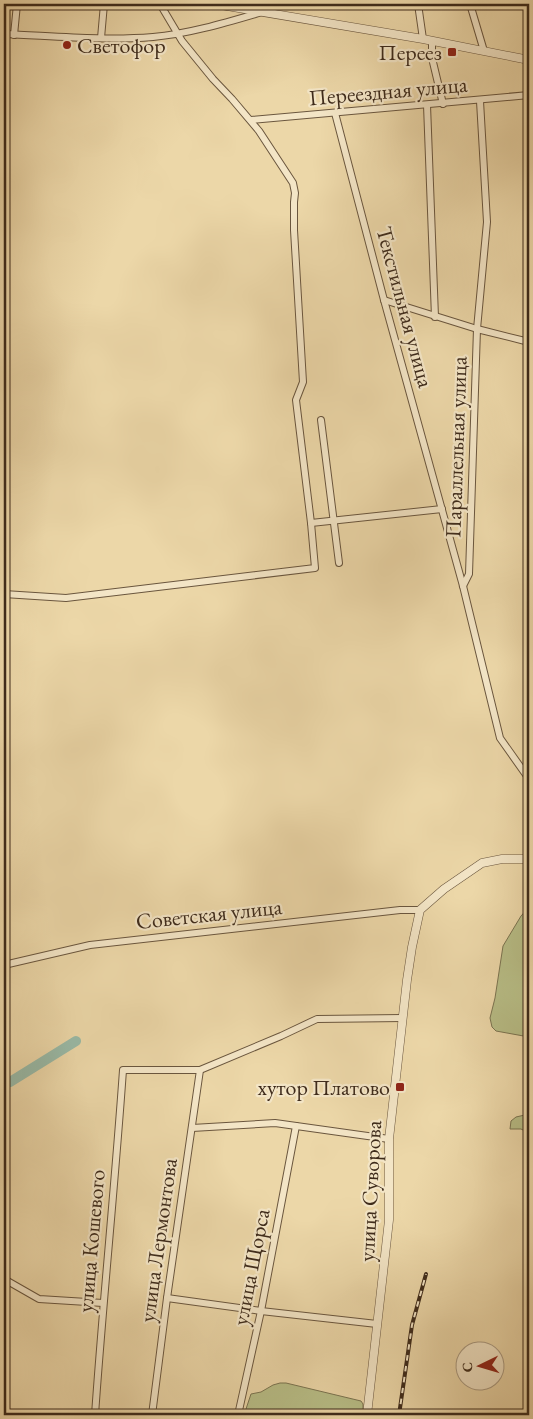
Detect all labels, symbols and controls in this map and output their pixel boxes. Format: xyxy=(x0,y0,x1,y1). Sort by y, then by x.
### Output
place label: Светофор xyxy=(77,31,166,60)
place label: Переез xyxy=(378,38,442,67)
marker: Светофор xyxy=(61,39,73,51)
marker: Переез xyxy=(446,46,458,58)
street label: Переездная улица xyxy=(307,70,469,112)
street label: Текстильная улица xyxy=(370,223,440,391)
street label: Параллельная улица xyxy=(438,356,474,538)
street label: Советская улица xyxy=(135,892,284,936)
place label: хутор Платово xyxy=(257,1073,390,1102)
marker: хутор Платово xyxy=(394,1081,406,1093)
street label: улица Суворова xyxy=(352,1119,388,1262)
street label: улица Лермонтова xyxy=(132,1156,184,1324)
street label: улица Кошевого xyxy=(70,1168,112,1314)
street label: улица Щорса xyxy=(225,1206,277,1328)
north arrow xyxy=(456,1342,506,1392)
text: С xyxy=(458,1361,476,1373)

